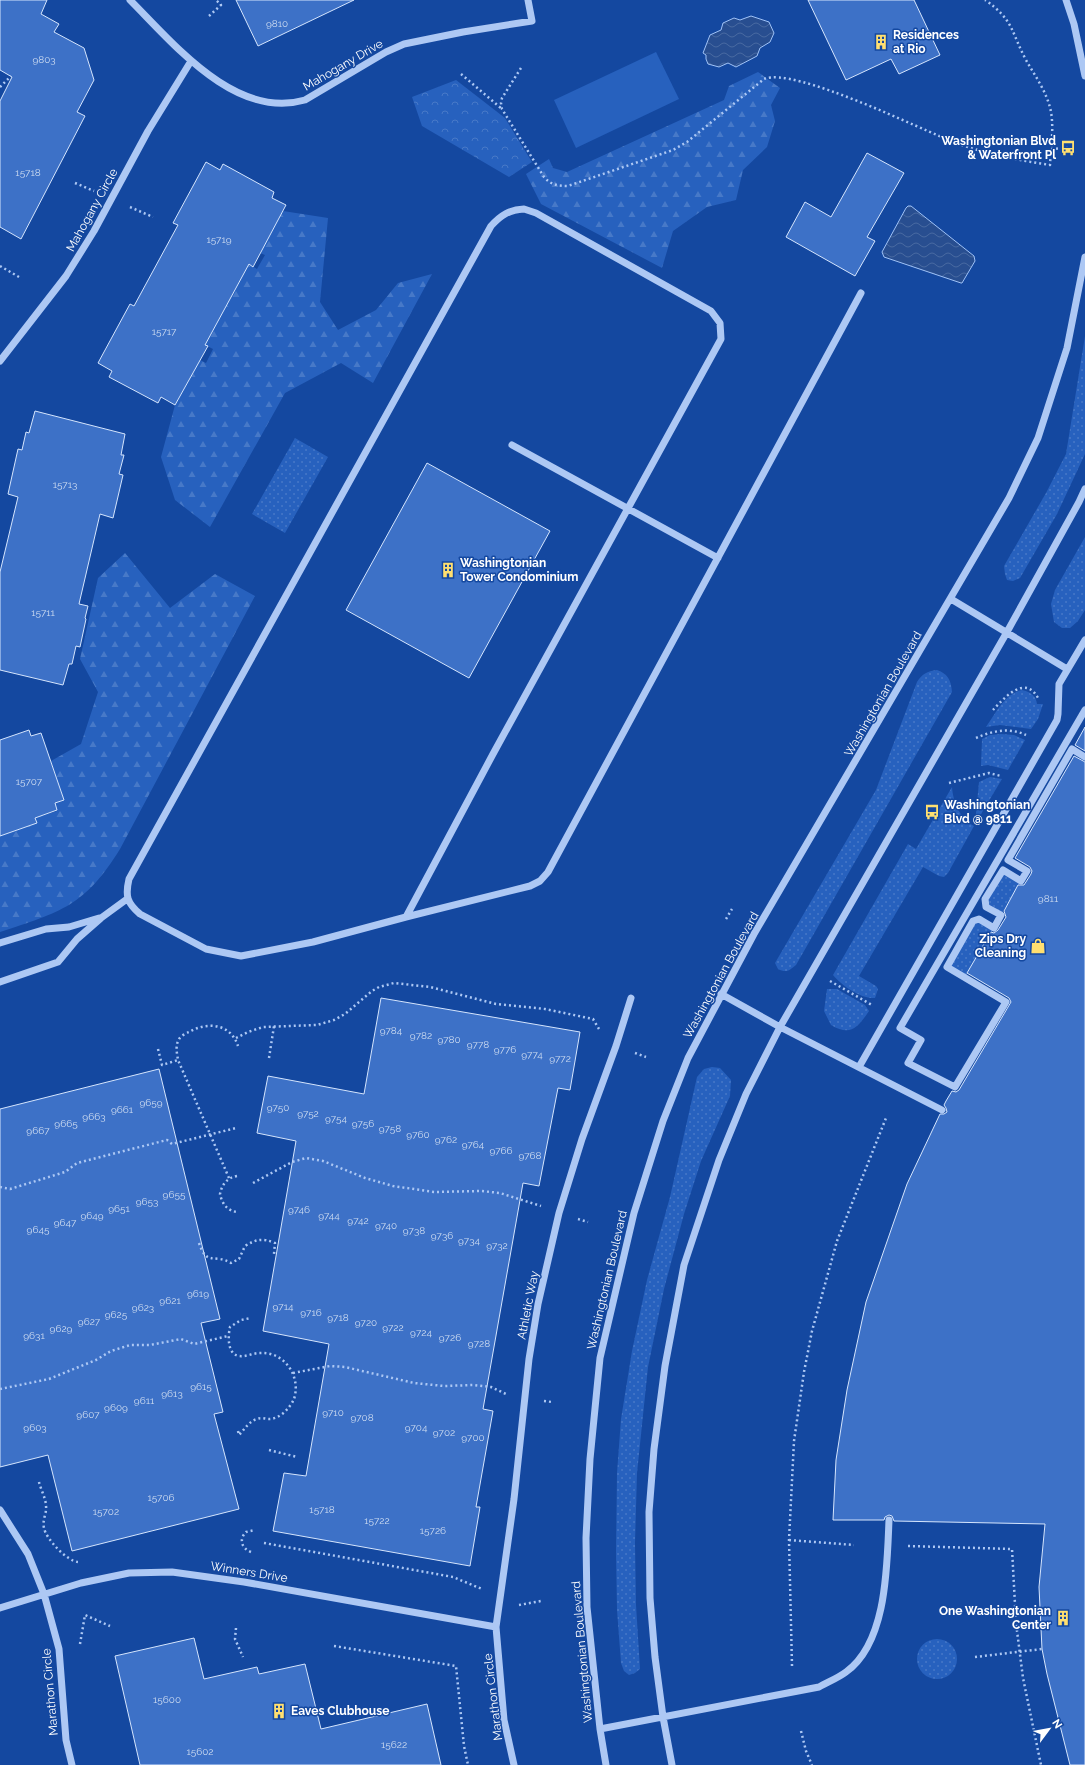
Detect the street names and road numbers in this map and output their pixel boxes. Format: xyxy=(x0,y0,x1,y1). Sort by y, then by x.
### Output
street label: Mahogany Drive xyxy=(301,36,385,94)
street label: Mahogany Circle xyxy=(63,166,121,254)
street label: Washingtonian Boulevard xyxy=(841,629,925,759)
street label: Washingtonian Boulevard xyxy=(680,909,762,1041)
street label: Washingtonian Boulevard xyxy=(584,1209,630,1351)
street label: Athletic Way xyxy=(514,1269,542,1341)
street label: Winners Drive xyxy=(209,1559,289,1585)
street label: Washingtonian Boulevard xyxy=(569,1581,595,1723)
street label: Marathon Circle xyxy=(39,1648,61,1736)
street label: Marathon Circle xyxy=(481,1653,505,1741)

